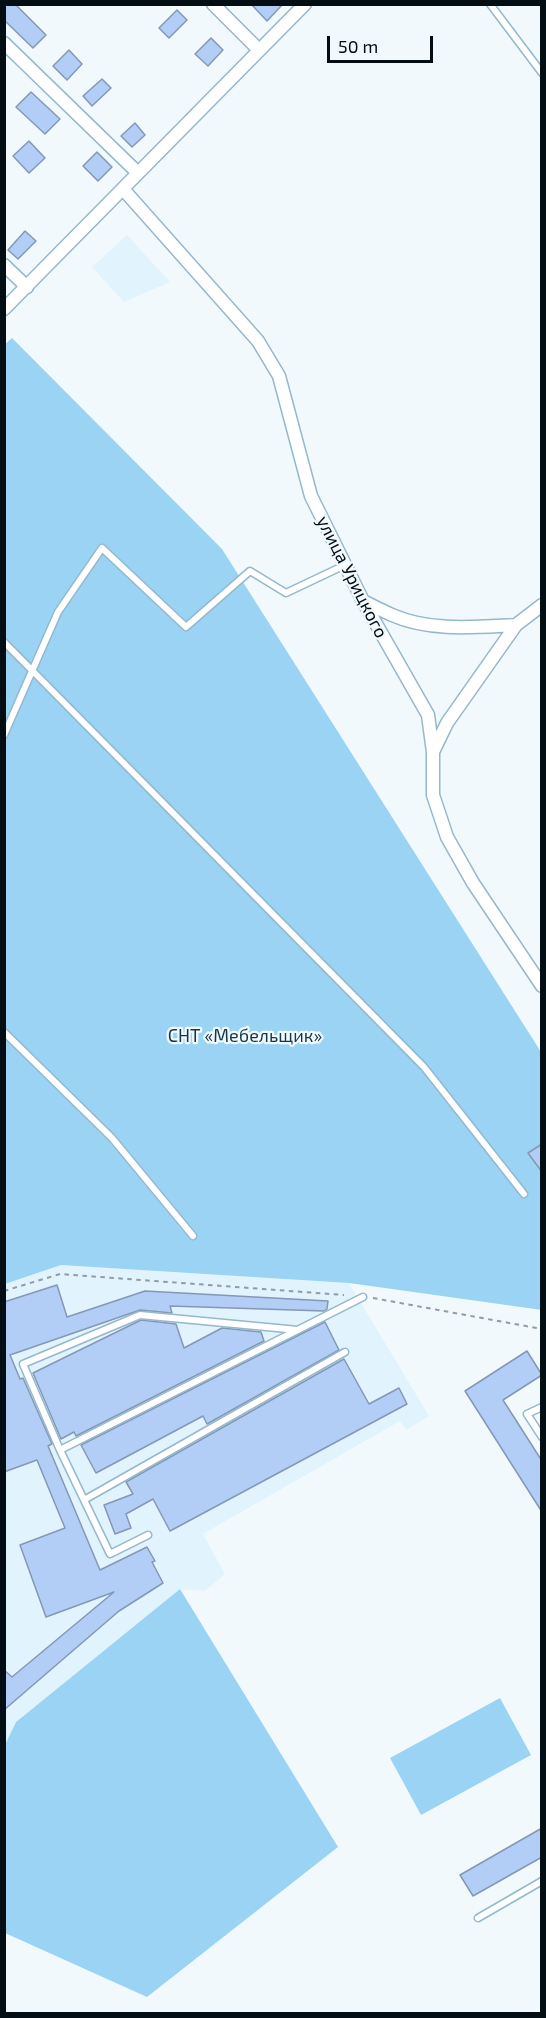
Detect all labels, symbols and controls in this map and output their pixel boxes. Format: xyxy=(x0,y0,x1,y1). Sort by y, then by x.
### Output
scale bar xyxy=(330,24,436,62)
text: 50 m xyxy=(338,35,378,57)
street label: улица Урицкого xyxy=(312,512,392,642)
park label: СНТ «Мебельщик» xyxy=(168,1025,322,1047)

